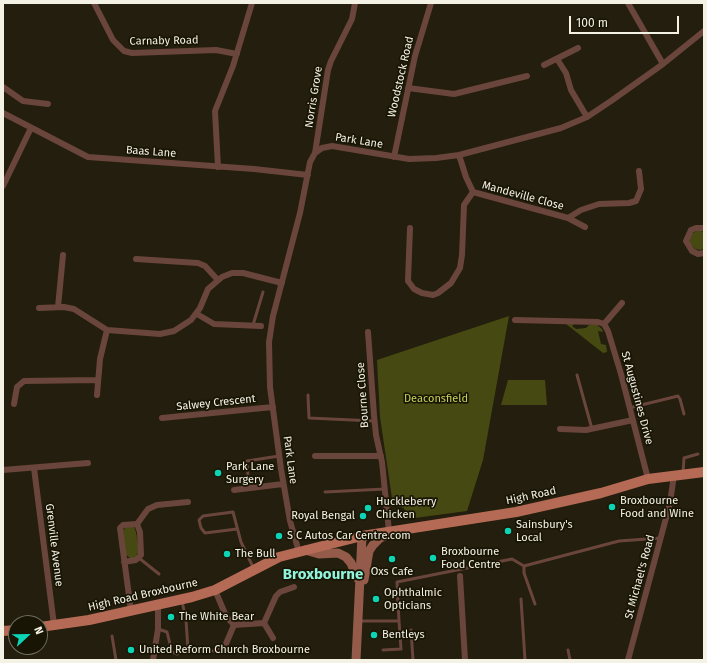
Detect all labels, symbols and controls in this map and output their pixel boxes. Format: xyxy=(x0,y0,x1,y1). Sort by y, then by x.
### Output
scale bar xyxy=(571,8,681,34)
text: 100 m xyxy=(576,16,608,30)
street label: Carnaby Road xyxy=(129,34,199,48)
street label: Woodstock Road xyxy=(385,35,417,119)
street label: Norris Grove xyxy=(303,65,325,129)
street label: Park Lane xyxy=(334,131,384,151)
street label: Baas Lane xyxy=(125,144,177,160)
street label: Mandeville Close xyxy=(481,179,565,213)
street label: St Augustines Drive xyxy=(618,350,656,446)
street label: Bourne Close xyxy=(354,362,372,428)
street label: Salwey Crescent xyxy=(176,392,256,414)
park label: Deaconsfield xyxy=(404,392,468,406)
street label: Park Lane xyxy=(280,435,300,485)
place label: Park Lane Surgery xyxy=(226,460,274,486)
marker: Park Lane Surgery xyxy=(213,468,223,478)
street label: High Road xyxy=(505,484,557,508)
place label: Broxbourne Food and Wine xyxy=(620,494,694,520)
place label: Huckleberry Chicken xyxy=(376,495,436,521)
marker: Broxbourne Food and Wine xyxy=(607,502,617,512)
street label: Grenville Avenue xyxy=(42,503,66,587)
marker: Huckleberry Chicken xyxy=(363,503,373,513)
place label: Royal Bengal xyxy=(291,509,355,523)
marker: Royal Bengal xyxy=(358,511,368,521)
place label: Sainsbury's Local xyxy=(516,518,573,544)
marker: Sainsbury's Local xyxy=(503,526,513,536)
place label: S C Autos Car Centre.com xyxy=(287,529,411,543)
marker: S C Autos Car Centre.com xyxy=(274,531,284,541)
street label: St Michael's Road xyxy=(622,533,658,621)
place label: Broxbourne Food Centre xyxy=(441,545,501,571)
place label: The Bull xyxy=(235,547,276,561)
marker: The Bull xyxy=(222,549,232,559)
marker: Broxbourne Food Centre xyxy=(428,553,438,563)
marker: Oxs Cafe xyxy=(387,554,397,564)
place label: Oxs Cafe xyxy=(371,565,413,579)
district label: Broxbourne xyxy=(283,566,363,584)
street label: High Road Broxbourne xyxy=(87,576,199,614)
place label: Ophthalmic Opticians xyxy=(384,586,442,612)
marker: Ophthalmic Opticians xyxy=(371,594,381,604)
place label: The White Bear xyxy=(179,610,254,624)
marker: The White Bear xyxy=(166,612,176,622)
north arrow xyxy=(8,615,48,655)
text: N xyxy=(31,625,46,637)
place label: Bentleys xyxy=(382,628,425,642)
marker: Bentleys xyxy=(369,630,379,640)
place label: United Reform Church Broxbourne xyxy=(139,643,310,657)
marker: United Reform Church Broxbourne xyxy=(126,645,136,655)

